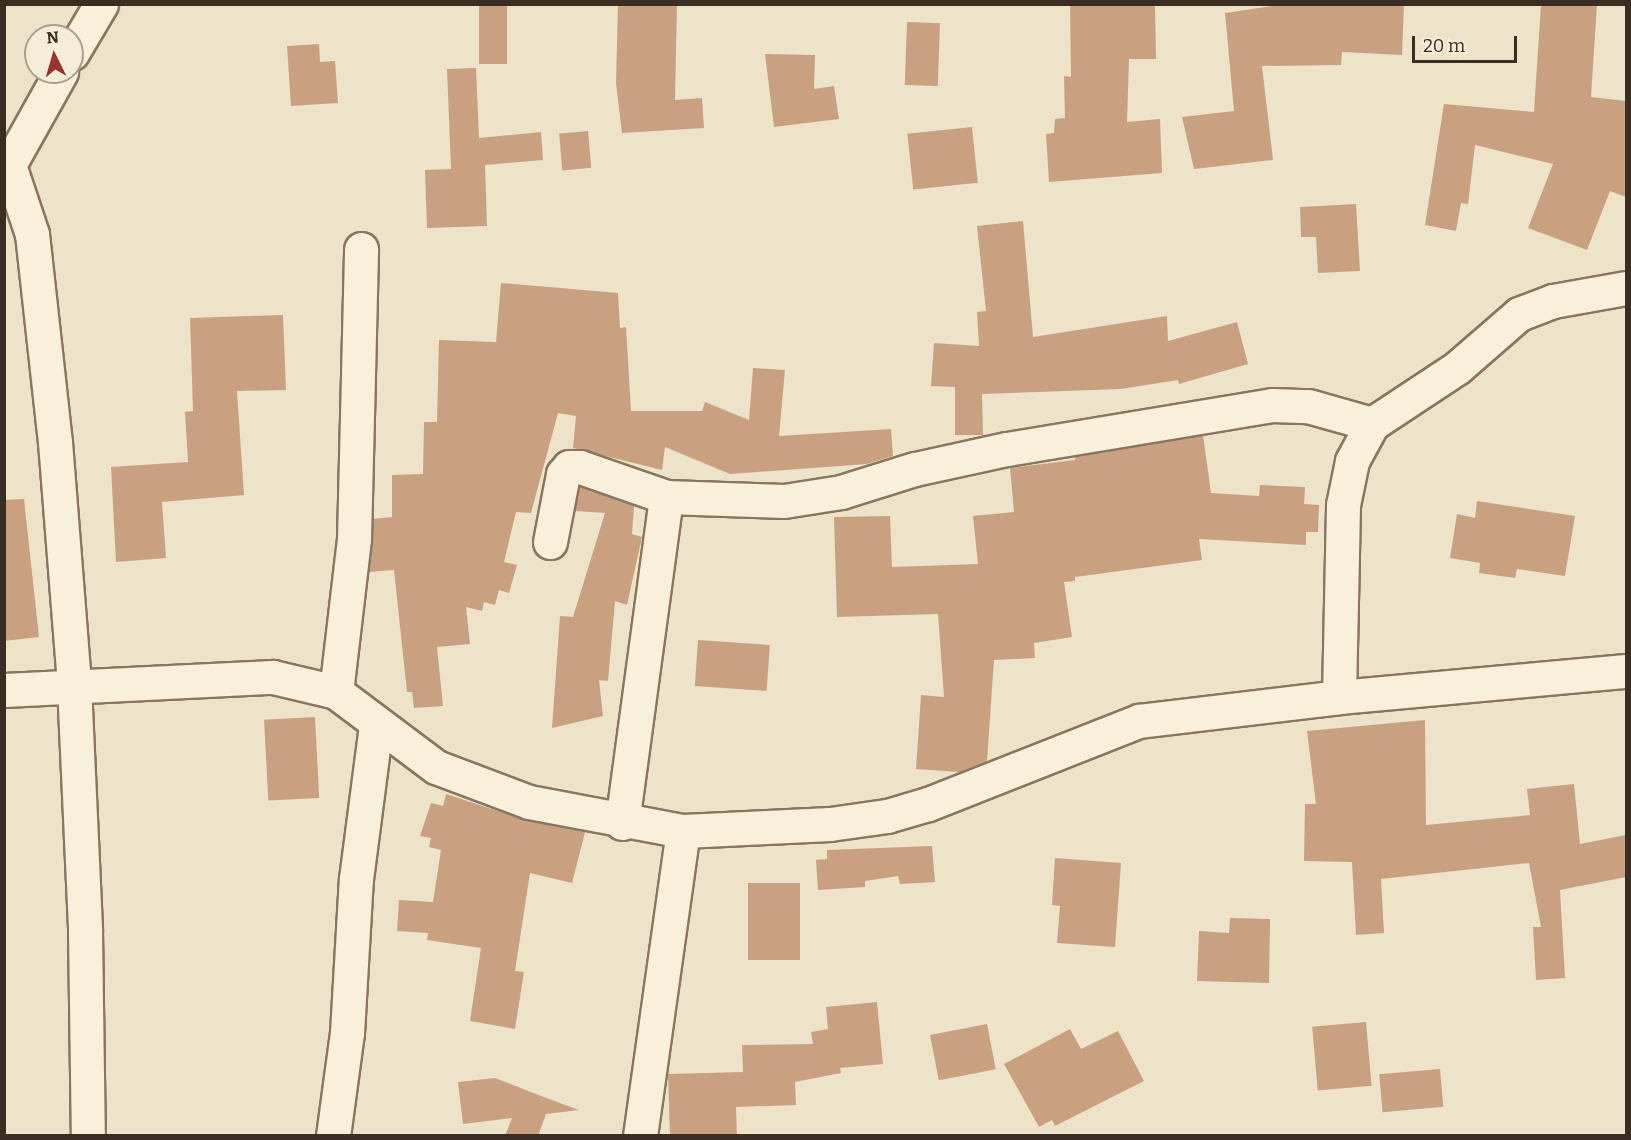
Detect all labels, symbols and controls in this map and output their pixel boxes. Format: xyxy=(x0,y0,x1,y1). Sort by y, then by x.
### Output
north arrow xyxy=(24,24,84,84)
scale bar xyxy=(1415,24,1520,62)
text: N xyxy=(46,28,60,48)
text: 20 m xyxy=(1423,35,1465,57)

